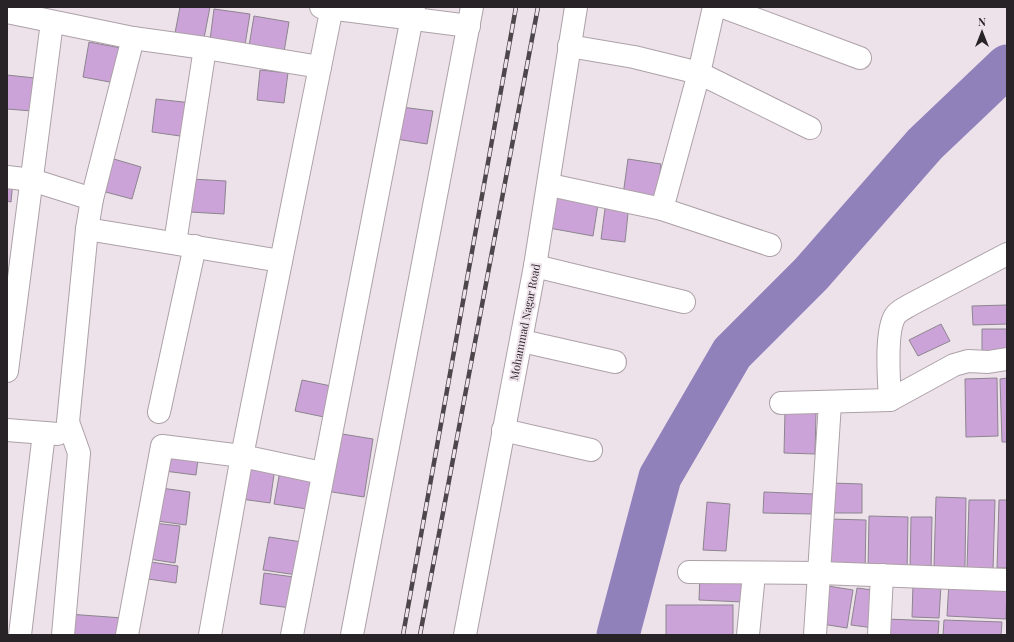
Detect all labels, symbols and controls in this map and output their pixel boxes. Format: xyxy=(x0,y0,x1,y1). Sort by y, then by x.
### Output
north arrow xyxy=(962,12,1002,52)
text: N xyxy=(978,14,986,29)
street label: Mohammad Nagar Road xyxy=(506,262,543,381)

